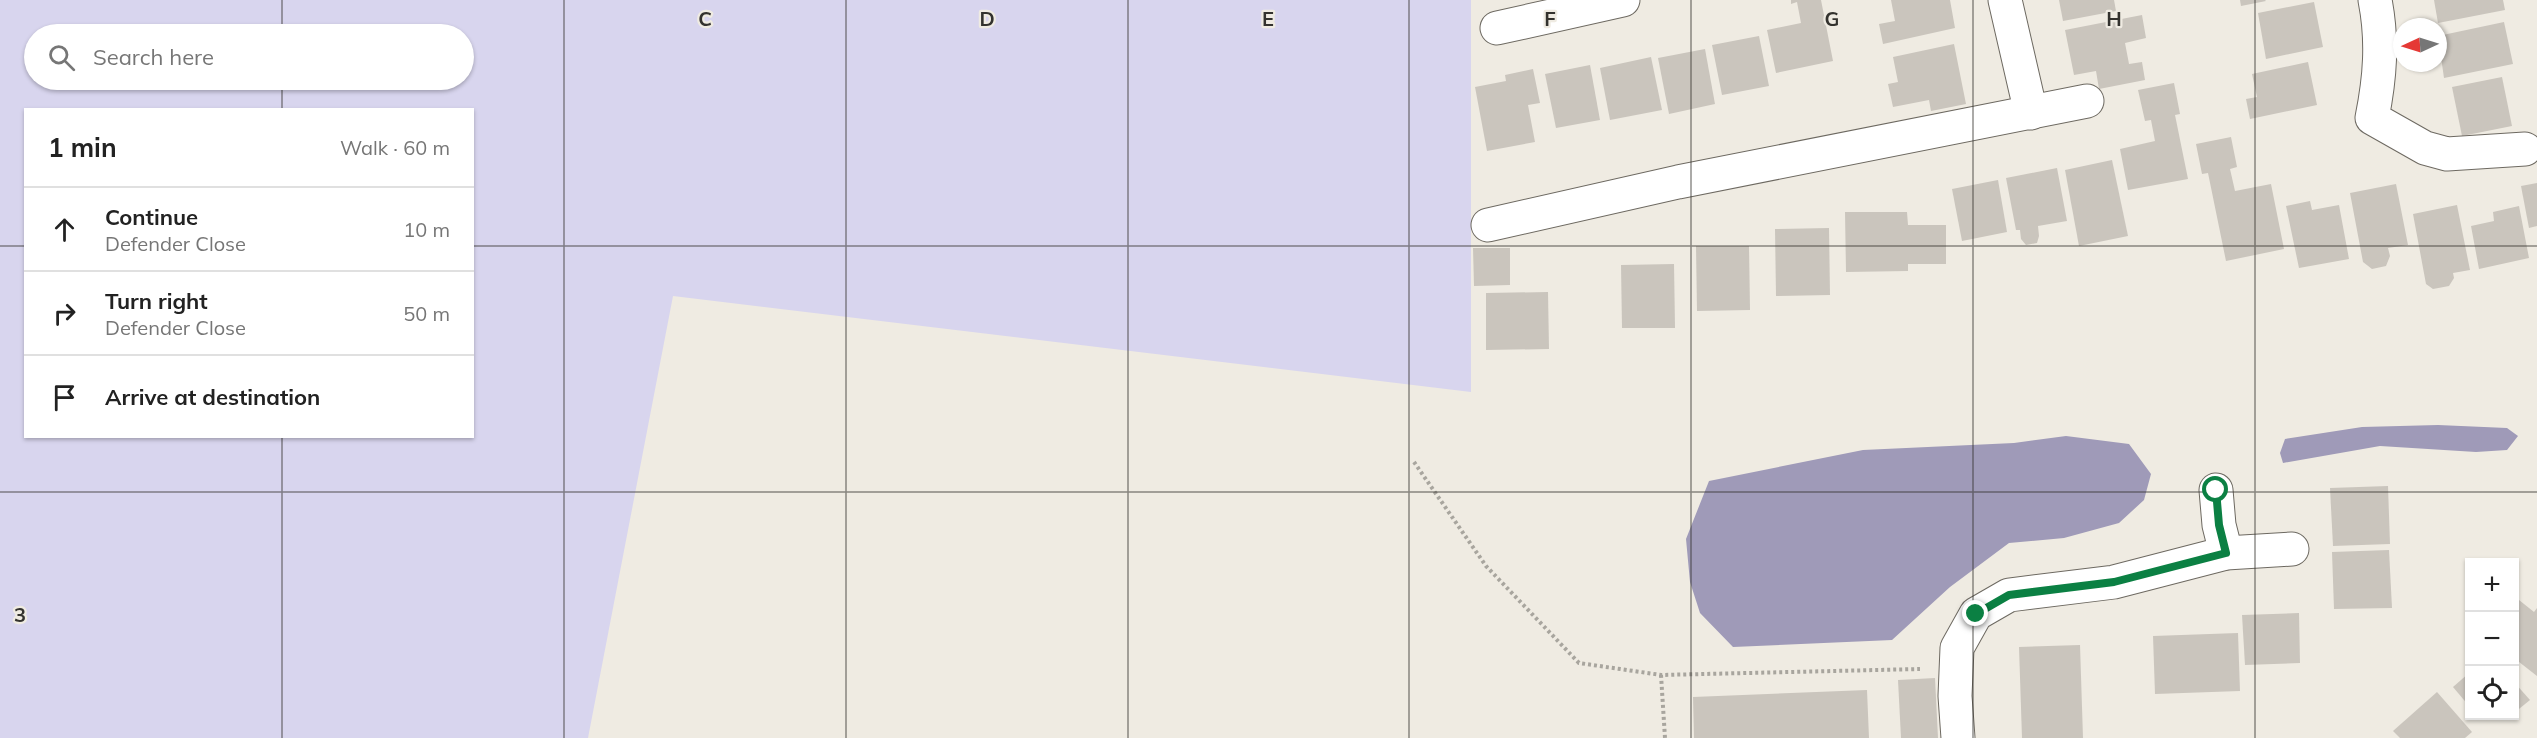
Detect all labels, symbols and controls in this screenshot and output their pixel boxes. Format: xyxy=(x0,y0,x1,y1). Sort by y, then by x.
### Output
text: C xyxy=(698,6,712,31)
text: D xyxy=(979,6,995,31)
text: E xyxy=(1262,6,1274,31)
text: F xyxy=(1544,6,1556,31)
text: G xyxy=(1825,6,1839,31)
text: H xyxy=(2106,6,2122,31)
north arrow xyxy=(2393,18,2447,72)
search box xyxy=(24,24,474,90)
icon: search xyxy=(45,41,78,74)
text: Search here xyxy=(93,43,214,71)
text: 1 min xyxy=(48,131,117,164)
text: Walk · 60 m xyxy=(340,135,450,160)
text: Continue xyxy=(105,203,198,231)
icon: ahead xyxy=(48,213,81,246)
text: 10 m xyxy=(403,217,450,242)
text: Defender Close xyxy=(105,231,246,256)
text: Turn right xyxy=(105,287,208,315)
icon: right xyxy=(48,297,81,330)
text: 50 m xyxy=(403,301,450,326)
text: Defender Close xyxy=(105,315,246,340)
icon: arrive xyxy=(48,381,81,414)
text: Arrive at destination xyxy=(105,383,320,411)
route start xyxy=(2202,476,2228,502)
map controls xyxy=(2465,558,2519,720)
button: + xyxy=(2465,558,2519,612)
route end xyxy=(1962,600,1988,626)
text: 3 xyxy=(14,602,26,627)
button: − xyxy=(2465,612,2519,666)
button: locate xyxy=(2465,666,2519,720)

